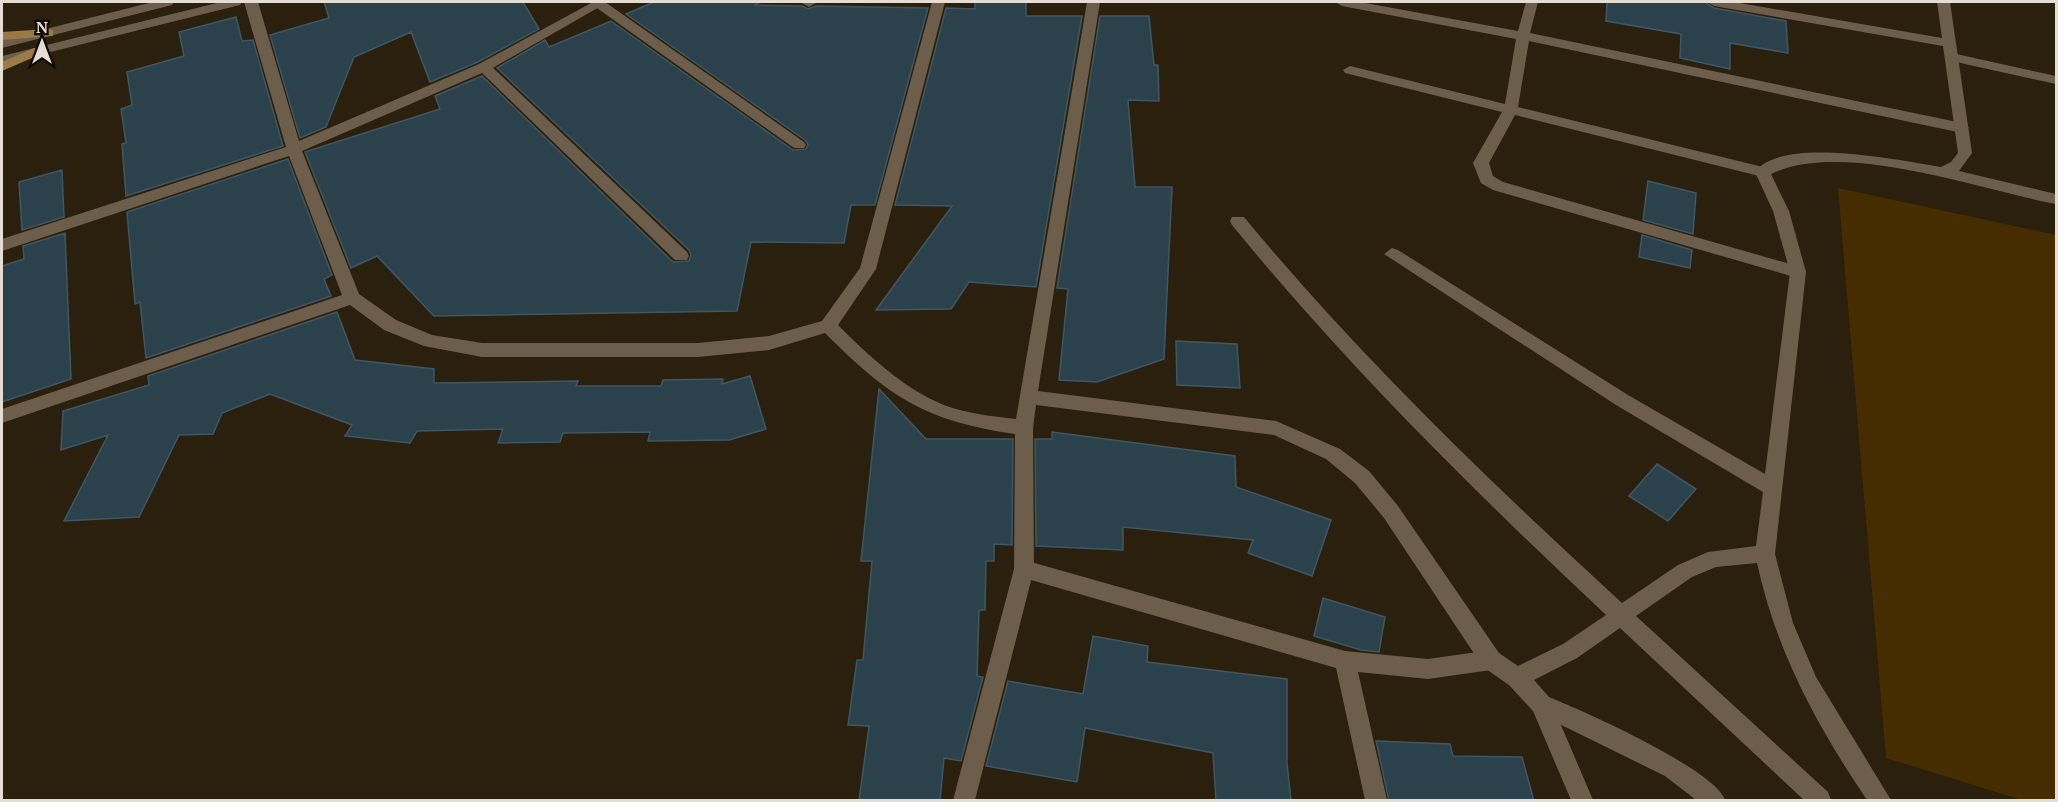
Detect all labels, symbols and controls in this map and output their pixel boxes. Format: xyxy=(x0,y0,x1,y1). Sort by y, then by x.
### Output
north arrow xyxy=(12,12,72,72)
text: N xyxy=(36,16,48,38)

